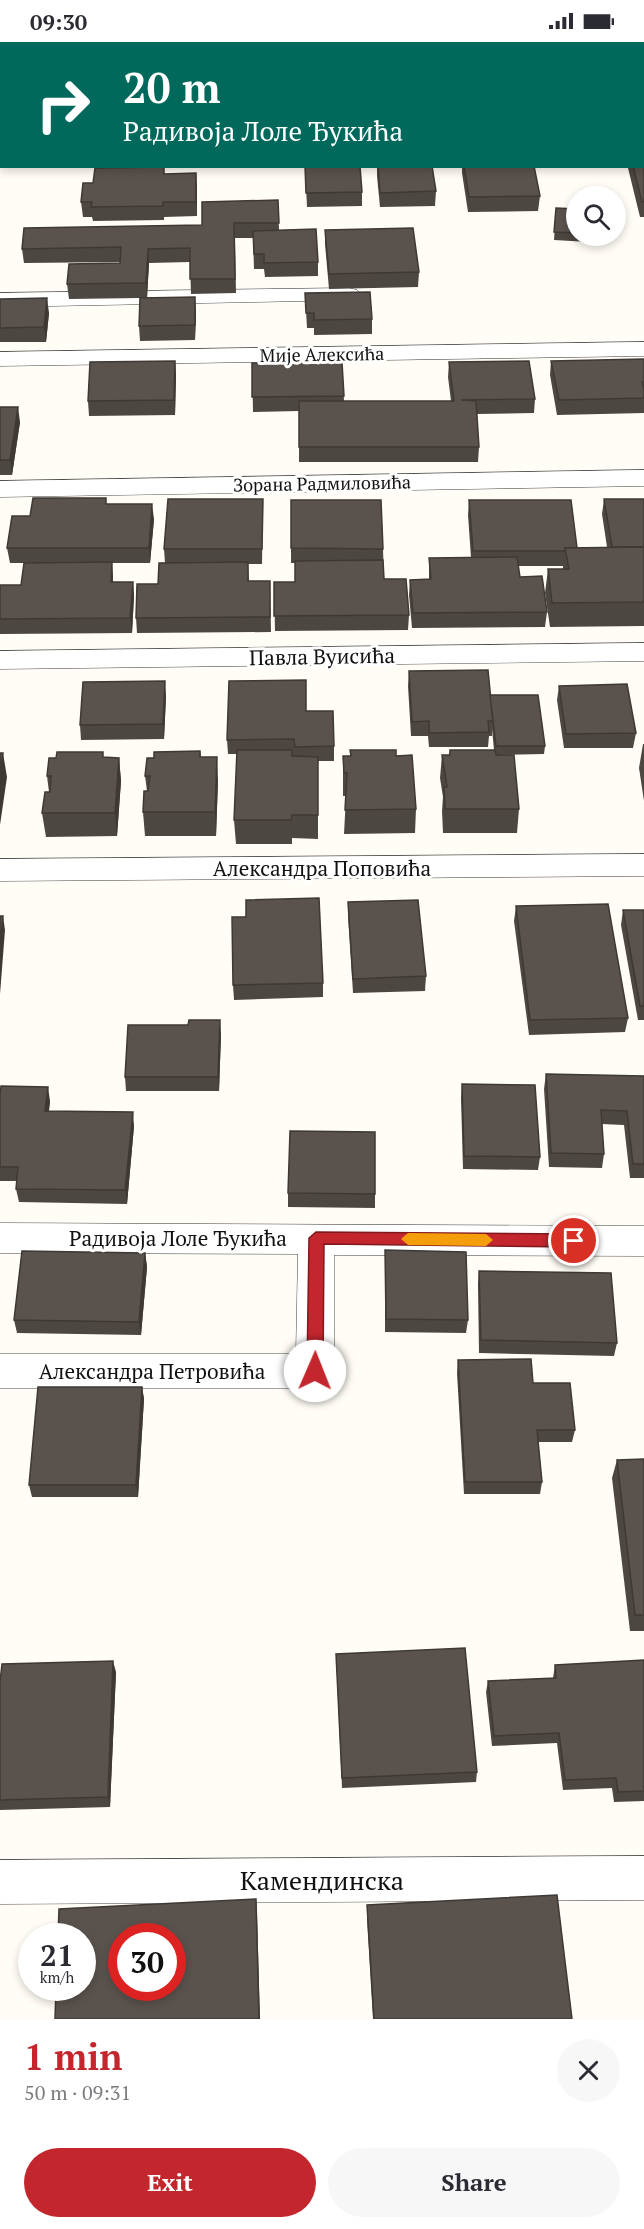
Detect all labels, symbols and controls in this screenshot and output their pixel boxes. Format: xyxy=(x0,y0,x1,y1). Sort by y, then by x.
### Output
text: 09:30 xyxy=(30,7,87,36)
text: 20 m xyxy=(123,59,221,115)
icon: right xyxy=(24,66,102,144)
text: Радивоја Лоле Ђукића xyxy=(123,113,403,149)
map controls xyxy=(566,186,626,246)
button: search xyxy=(566,186,626,246)
street label: Мије Алексића xyxy=(260,341,384,367)
street label: Зорана Радмиловића xyxy=(233,469,411,497)
street label: Павла Вуисића xyxy=(249,641,396,671)
street label: Александра Поповића xyxy=(213,854,432,882)
pin xyxy=(548,1215,599,1266)
street label: Радивоја Лоле Ђукића xyxy=(69,1224,287,1252)
icon: arrive xyxy=(557,1224,590,1257)
position arrow xyxy=(283,1339,347,1403)
street label: Александра Петровића xyxy=(39,1357,266,1385)
street label: Камендинска xyxy=(240,1863,404,1897)
speed limit sign: 30 xyxy=(108,1923,186,2001)
text: 21 xyxy=(40,1935,74,1975)
text: km/h xyxy=(40,1967,74,1987)
text: 1 min xyxy=(24,2033,122,2080)
button: close xyxy=(557,2039,620,2102)
text: 50 m · 09:31 xyxy=(24,2079,131,2106)
button: Exit xyxy=(24,2148,316,2217)
button: Share xyxy=(328,2148,620,2217)

